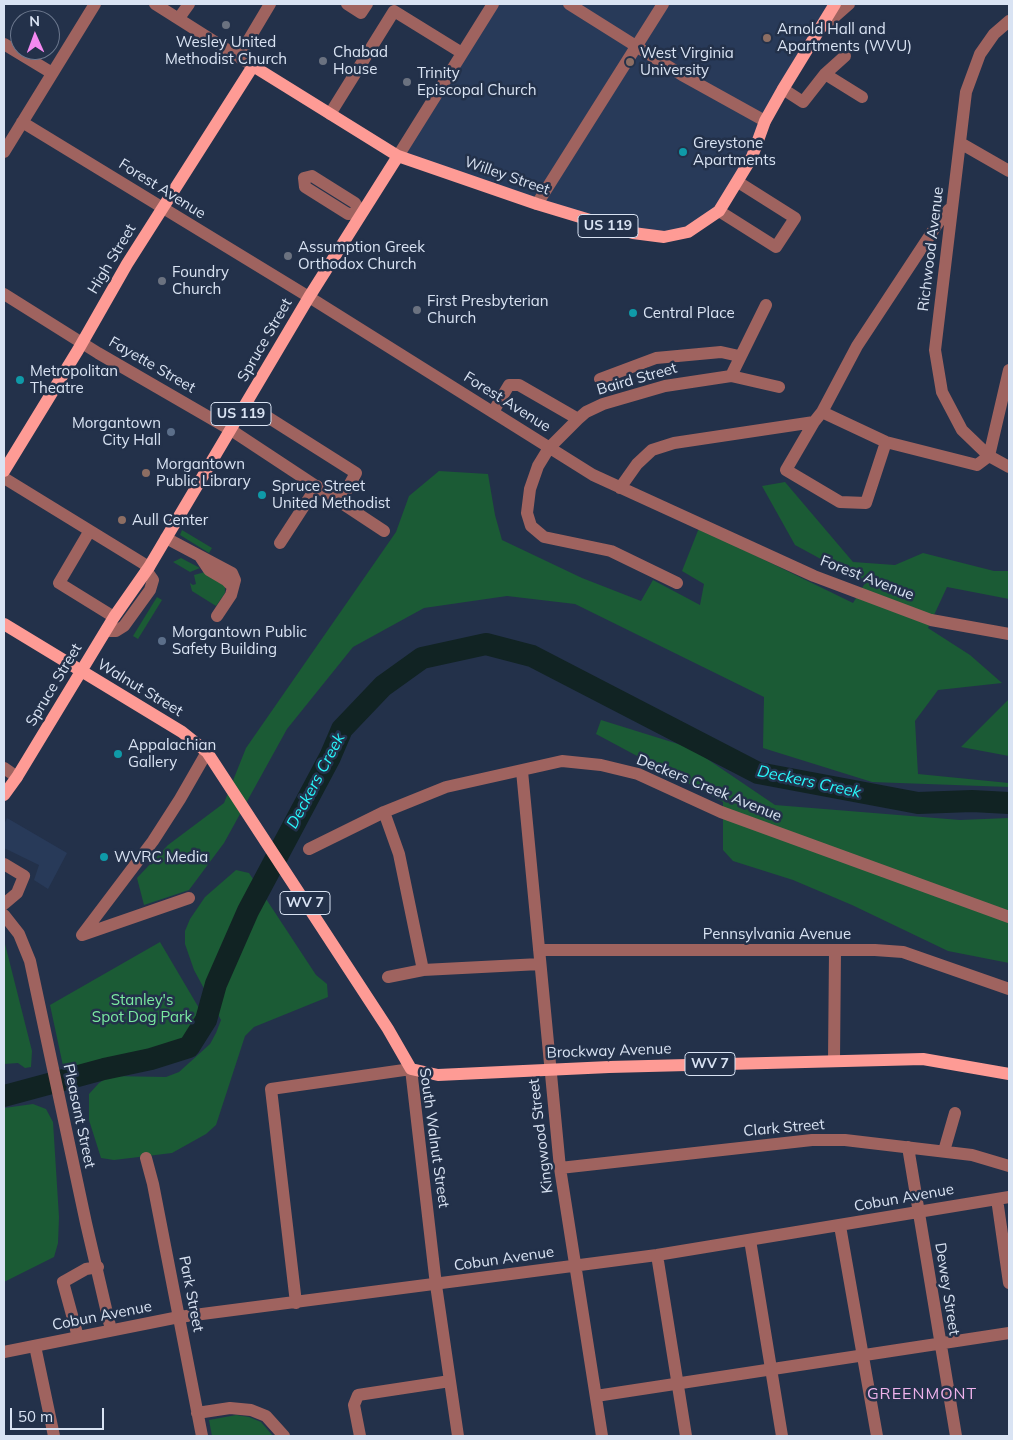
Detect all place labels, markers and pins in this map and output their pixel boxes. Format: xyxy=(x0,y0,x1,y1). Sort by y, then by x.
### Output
marker: Wesley United Methodist Church xyxy=(220,19,232,31)
place label: Arnold Hall and Apartments (WVU) xyxy=(777,20,912,55)
marker: Arnold Hall and Apartments (WVU) xyxy=(761,32,773,44)
place label: Wesley United Methodist Church xyxy=(165,33,287,68)
place label: Chabad House xyxy=(333,43,388,78)
place label: West Virginia University xyxy=(640,44,734,79)
marker: Chabad House xyxy=(317,55,329,67)
marker: West Virginia University xyxy=(624,56,636,68)
place label: Trinity Episcopal Church xyxy=(417,64,536,99)
marker: Trinity Episcopal Church xyxy=(401,76,413,88)
place label: Greystone Apartments xyxy=(693,134,776,169)
marker: Greystone Apartments xyxy=(677,146,689,158)
place label: Assumption Greek Orthodox Church xyxy=(298,238,425,273)
marker: Assumption Greek Orthodox Church xyxy=(282,250,294,262)
place label: Foundry Church xyxy=(172,263,229,298)
marker: Foundry Church xyxy=(156,275,168,287)
place label: First Presbyterian Church xyxy=(427,292,549,327)
marker: First Presbyterian Church xyxy=(411,304,423,316)
place label: Central Place xyxy=(643,304,735,322)
marker: Central Place xyxy=(627,307,639,319)
place label: Metropolitan Theatre xyxy=(30,362,118,397)
marker: Metropolitan Theatre xyxy=(14,374,26,386)
place label: Morgantown City Hall xyxy=(72,414,161,449)
marker: Morgantown City Hall xyxy=(165,426,177,438)
place label: Morgantown Public Library xyxy=(156,455,251,490)
marker: Morgantown Public Library xyxy=(140,467,152,479)
place label: Spruce Street United Methodist xyxy=(272,477,390,512)
marker: Spruce Street United Methodist xyxy=(256,489,268,501)
place label: Aull Center xyxy=(132,511,208,529)
marker: Aull Center xyxy=(116,514,128,526)
place label: Morgantown Public Safety Building xyxy=(172,623,307,658)
marker: Morgantown Public Safety Building xyxy=(156,635,168,647)
place label: Appalachian Gallery xyxy=(128,736,216,771)
marker: Appalachian Gallery xyxy=(112,748,124,760)
place label: WVRC Media xyxy=(114,848,208,866)
marker: WVRC Media xyxy=(98,851,110,863)

